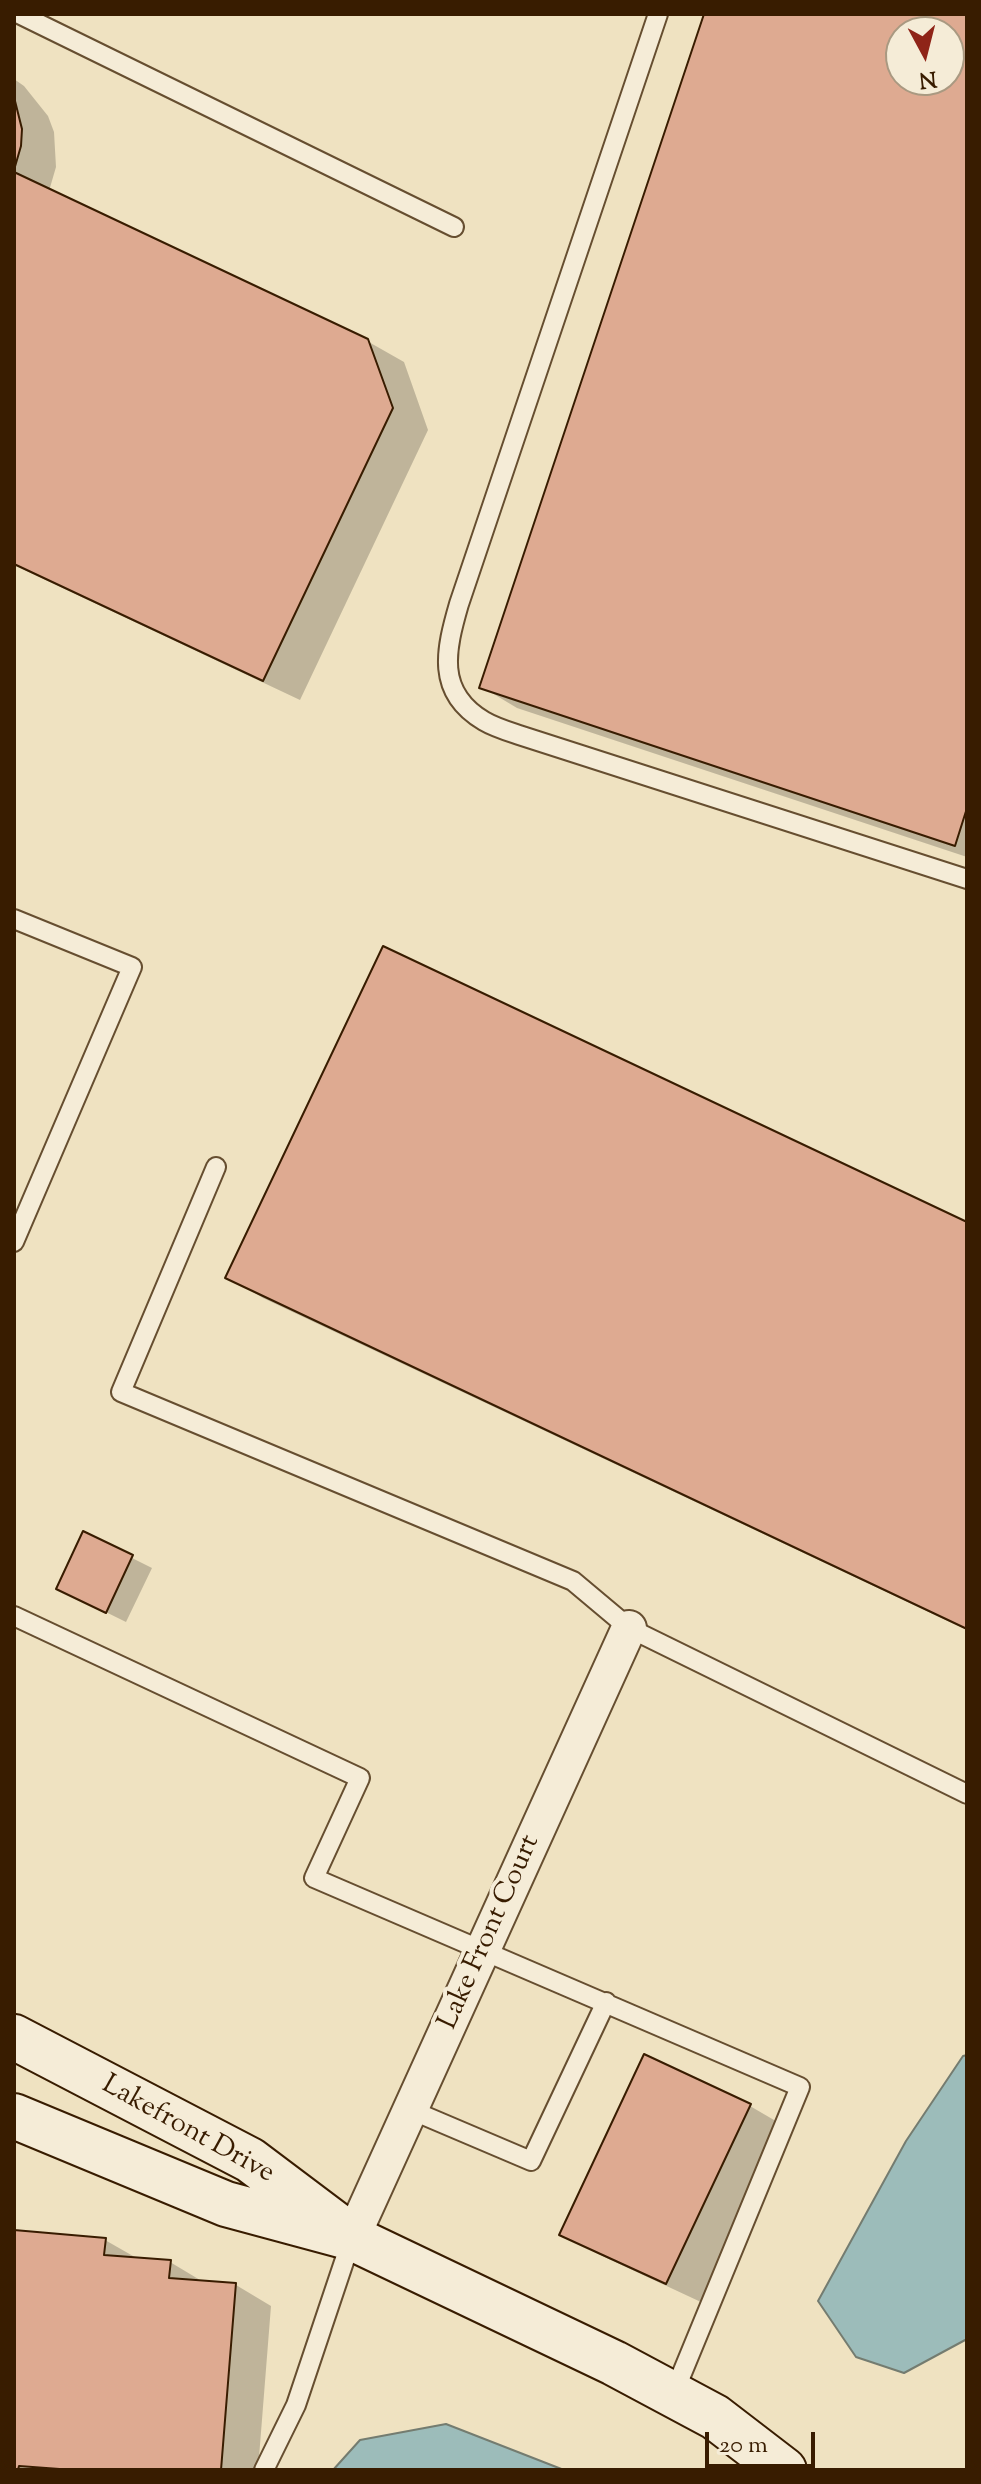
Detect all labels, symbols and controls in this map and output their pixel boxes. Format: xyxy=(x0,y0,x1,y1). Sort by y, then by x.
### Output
north arrow xyxy=(885,16,965,96)
text: N xyxy=(917,61,938,95)
street label: Lake Front Court xyxy=(433,1830,549,2036)
street label: Lakefront Drive xyxy=(95,2070,279,2192)
scale bar xyxy=(709,2416,819,2466)
text: 20 m xyxy=(719,2429,768,2463)

